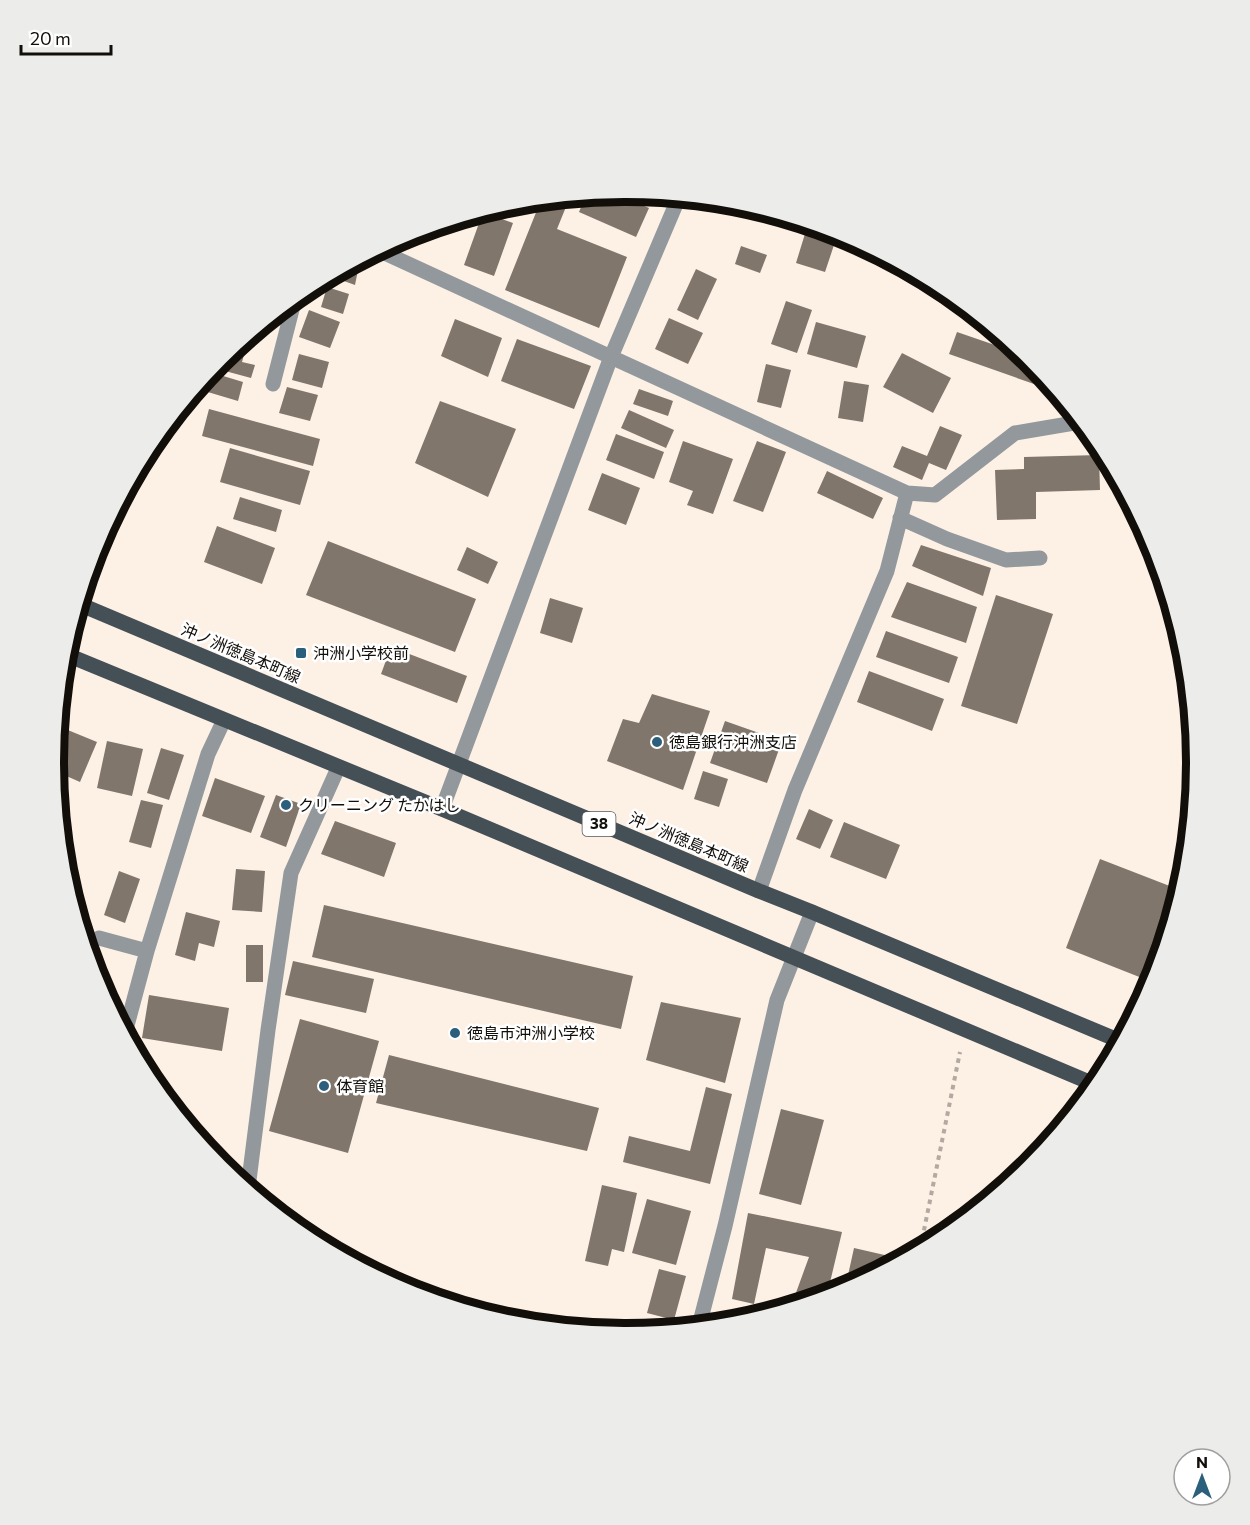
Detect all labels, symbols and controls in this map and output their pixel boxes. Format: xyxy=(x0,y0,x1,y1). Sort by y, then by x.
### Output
scale bar xyxy=(21,18,111,56)
text: 20 m xyxy=(30,27,71,49)
street label: 沖ノ洲徳島本町線 xyxy=(179,619,304,686)
place label: 沖洲小学校前 xyxy=(313,643,409,662)
marker: 沖洲小学校前 xyxy=(294,646,308,660)
place label: 徳島銀行沖洲支店 xyxy=(669,732,797,751)
marker: 徳島銀行沖洲支店 xyxy=(650,735,664,749)
place label: クリーニング たかはし xyxy=(298,795,460,814)
marker: クリーニング たかはし xyxy=(279,798,293,812)
street label: 沖ノ洲徳島本町線 xyxy=(627,808,752,875)
road number: 38 xyxy=(582,812,616,836)
place label: 徳島市沖洲小学校 xyxy=(467,1023,595,1042)
marker: 徳島市沖洲小学校 xyxy=(448,1026,462,1040)
place label: 体育館 xyxy=(336,1076,384,1095)
marker: 体育館 xyxy=(317,1079,331,1093)
north arrow xyxy=(1172,1447,1232,1507)
text: N xyxy=(1196,1452,1208,1471)

